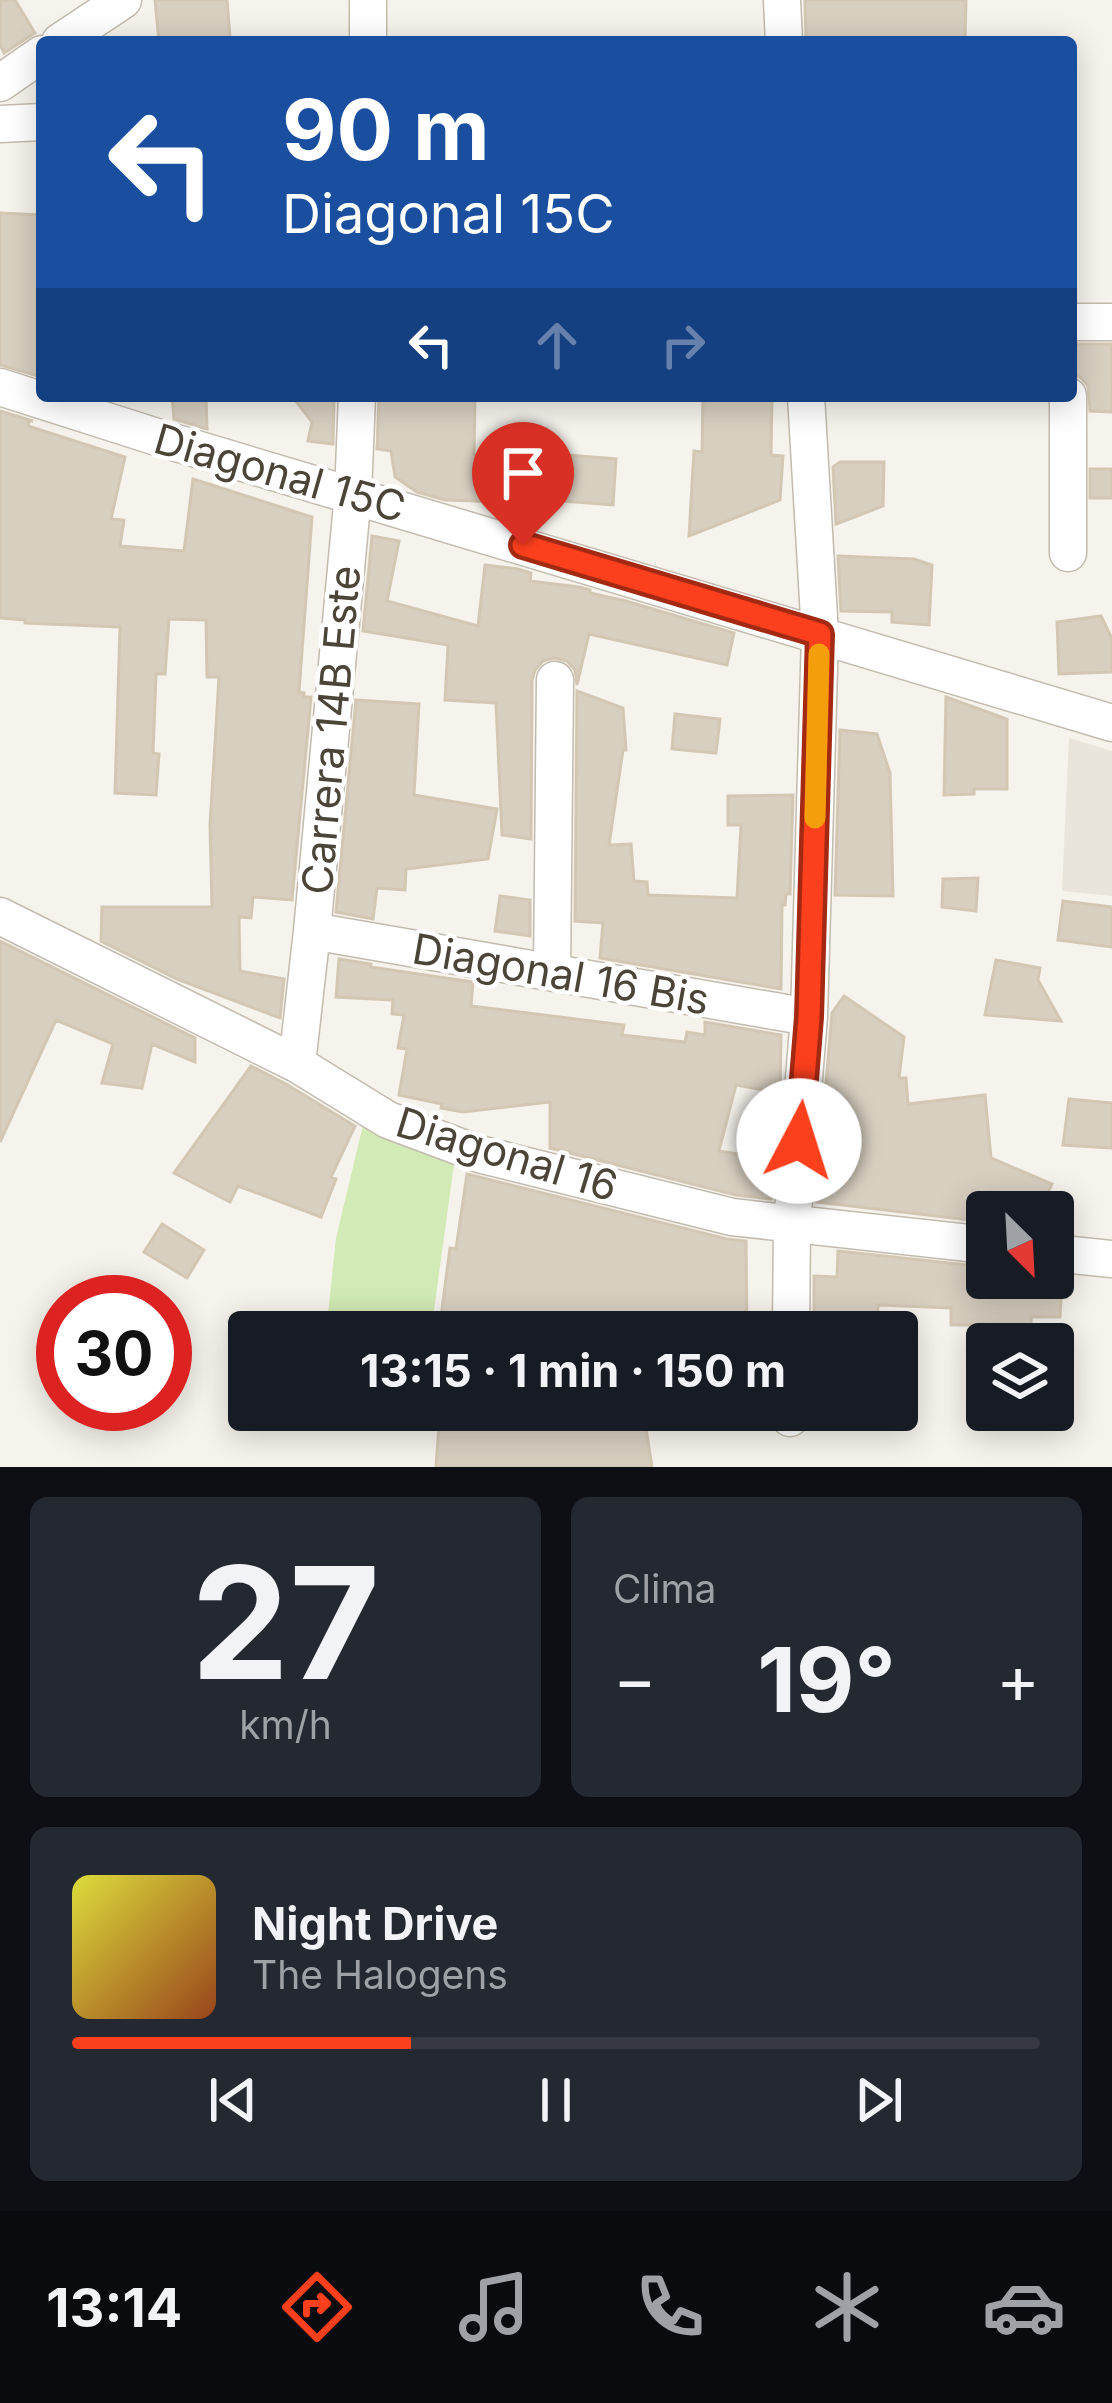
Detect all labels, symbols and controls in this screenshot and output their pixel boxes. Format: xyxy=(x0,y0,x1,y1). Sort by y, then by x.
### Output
text: 90 m xyxy=(282,79,490,180)
icon: left xyxy=(84,84,240,240)
text: Diagonal 15C xyxy=(282,181,615,246)
icon: left xyxy=(398,312,464,378)
icon: ahead xyxy=(524,312,590,378)
icon: right xyxy=(650,312,716,378)
street label: Diagonal 15C xyxy=(149,412,411,533)
pin xyxy=(472,422,574,545)
icon: arrive xyxy=(490,440,556,506)
street label: Carrera 14B Este xyxy=(291,563,370,897)
street label: Diagonal 16 Bis xyxy=(409,922,713,1025)
position arrow xyxy=(736,1078,862,1204)
street label: Diagonal 16 xyxy=(390,1096,624,1211)
north arrow xyxy=(966,1191,1074,1299)
map controls xyxy=(966,1191,1074,1431)
speed limit sign: 30 xyxy=(36,1275,192,1431)
button: layers xyxy=(966,1323,1074,1431)
text: 13:15 · 1 min · 150 m xyxy=(360,1343,786,1398)
text: 27 xyxy=(191,1528,380,1717)
text: Clima xyxy=(613,1565,716,1612)
text: 19° xyxy=(757,1625,896,1734)
text: − xyxy=(613,1639,657,1719)
text: + xyxy=(996,1639,1040,1719)
text: km/h xyxy=(239,1701,332,1748)
text: Night Drive xyxy=(252,1896,498,1951)
text: The Halogens xyxy=(252,1951,508,1998)
icon: previous xyxy=(200,2067,266,2133)
icon: pause xyxy=(523,2067,589,2133)
icon: next xyxy=(846,2067,912,2133)
icon: directions xyxy=(275,2265,359,2349)
icon: music xyxy=(452,2265,536,2349)
icon: phone xyxy=(628,2265,712,2349)
icon: climate xyxy=(805,2265,889,2349)
icon: car xyxy=(982,2265,1066,2349)
text: 13:14 xyxy=(46,2275,182,2340)

